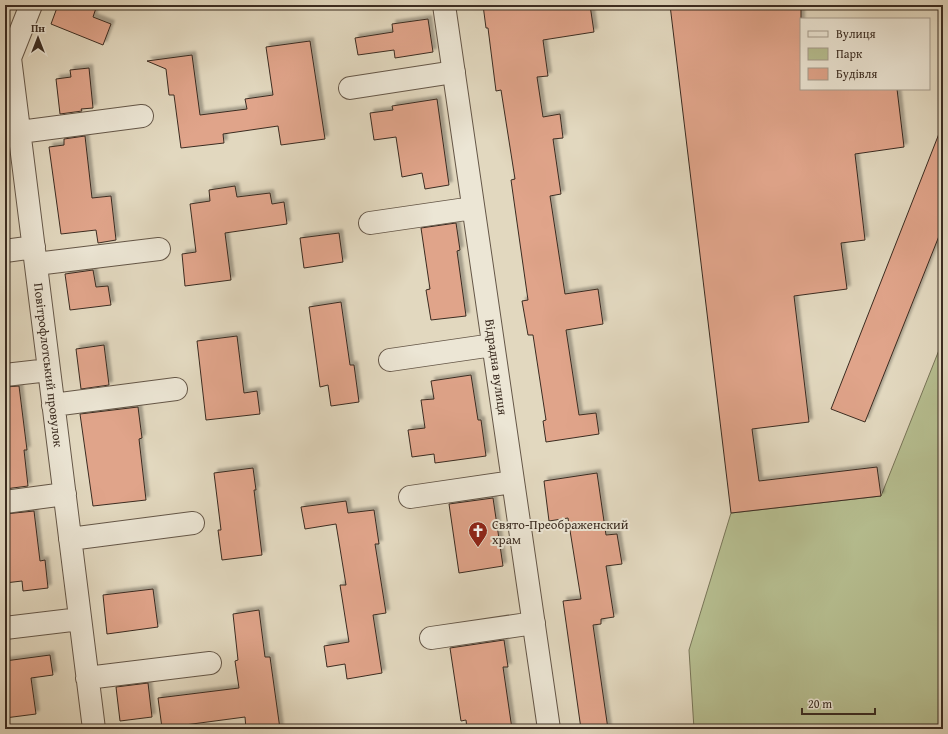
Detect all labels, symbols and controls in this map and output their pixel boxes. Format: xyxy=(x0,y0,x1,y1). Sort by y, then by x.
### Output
north arrow xyxy=(18,18,58,58)
legend xyxy=(800,18,930,90)
text: Пн xyxy=(31,20,45,36)
text: Вулиця xyxy=(836,25,876,42)
text: Парк xyxy=(836,45,863,62)
text: Будівля xyxy=(836,65,877,82)
street label: Повітрофлотський провулок xyxy=(29,282,68,448)
street label: Відрадна вулиця xyxy=(480,318,513,417)
place label: Свято-Преображенский храм xyxy=(492,515,629,549)
church icon: Свято-Преображенский храм xyxy=(467,520,489,548)
scale bar xyxy=(802,690,875,716)
text: 20 m xyxy=(808,695,832,712)

